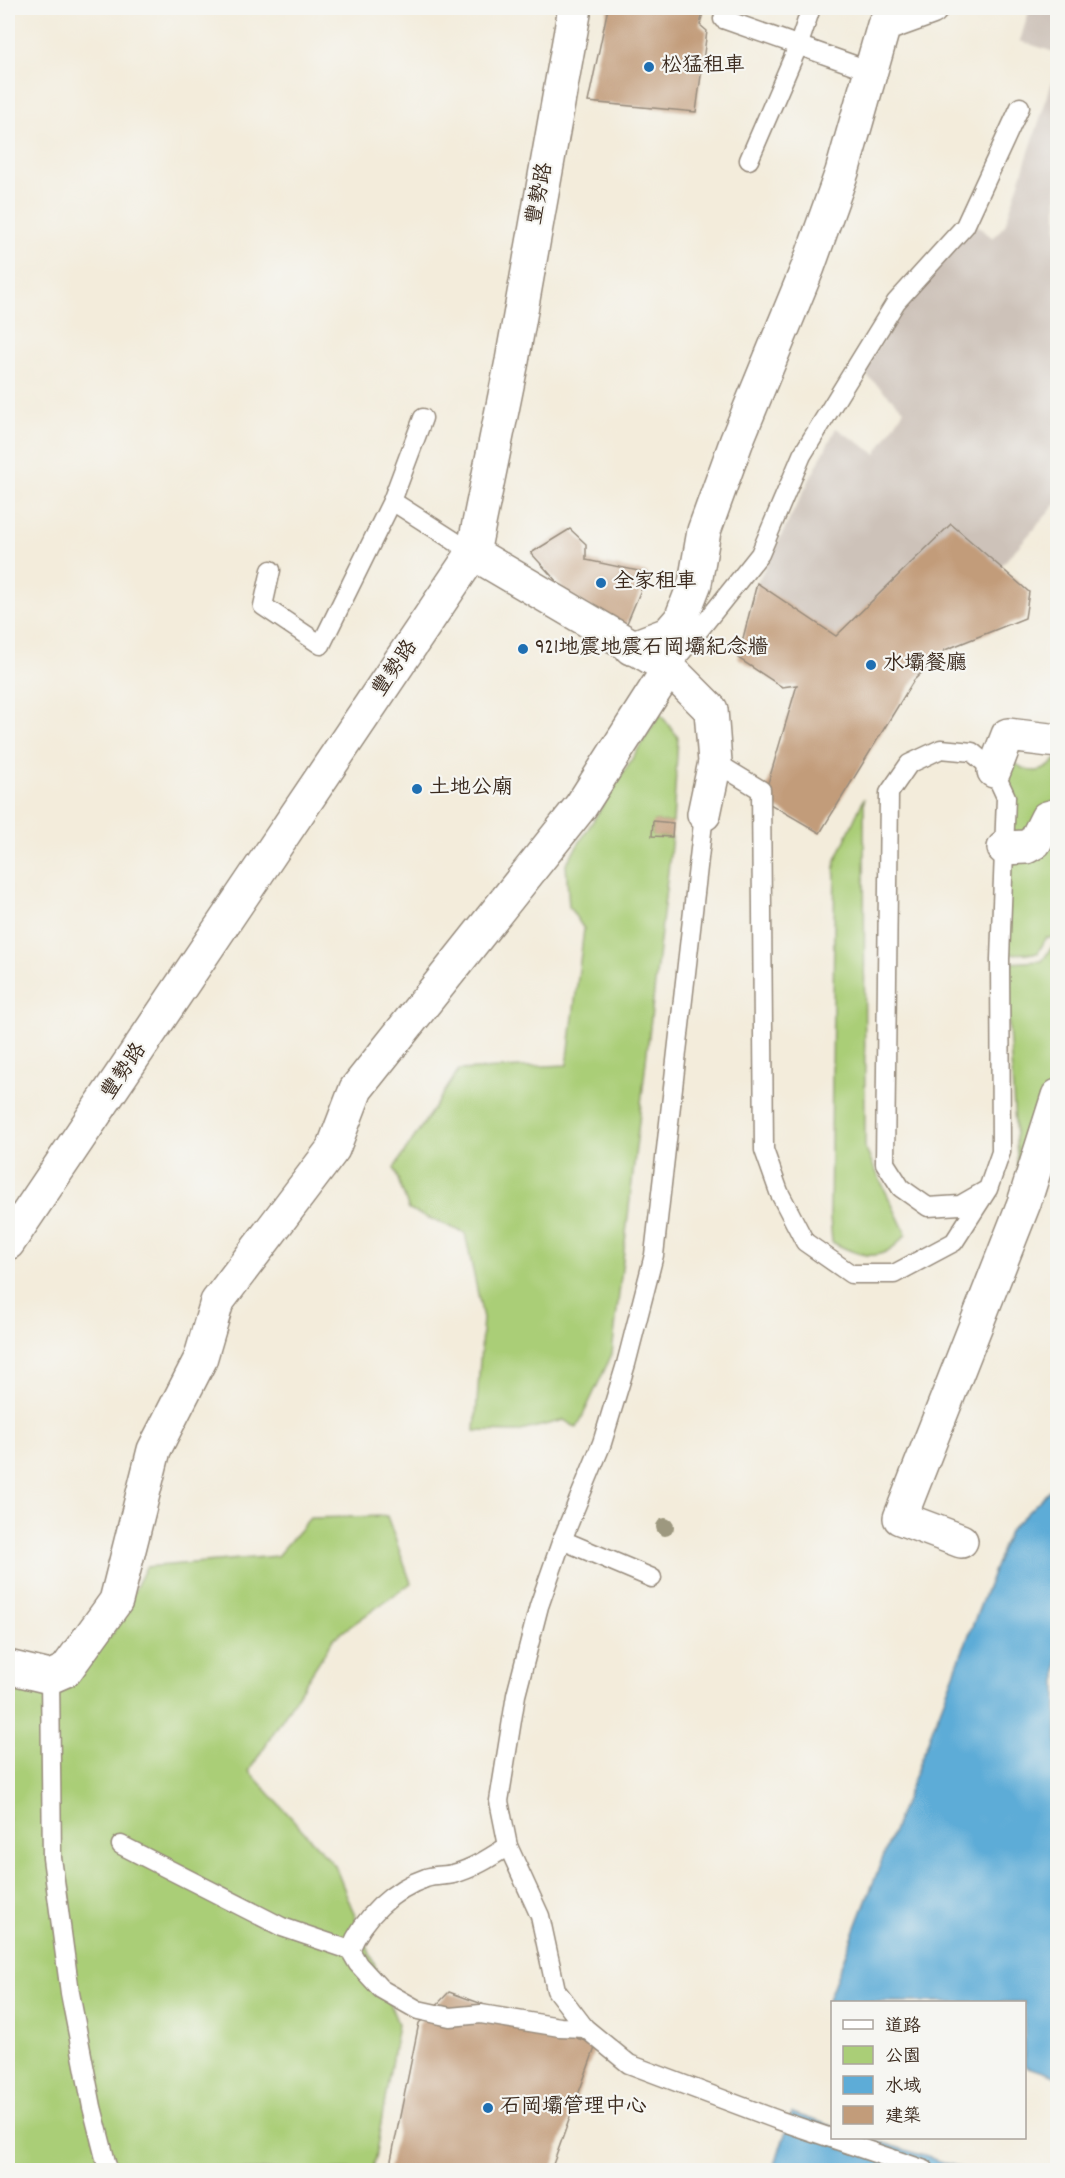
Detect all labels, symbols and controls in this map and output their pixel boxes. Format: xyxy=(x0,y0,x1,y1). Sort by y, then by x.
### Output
place label: 松猛租車 xyxy=(661,52,745,82)
marker: 松猛租車 xyxy=(642,60,656,74)
street label: 豐勢路 xyxy=(520,160,562,228)
place label: 全家租車 xyxy=(613,568,697,598)
marker: 全家租車 xyxy=(594,576,608,590)
street label: 豐勢路 xyxy=(366,634,426,704)
place label: 921地震地震石岡壩紀念牆 xyxy=(535,634,768,664)
marker: 921地震地震石岡壩紀念牆 xyxy=(516,642,530,656)
place label: 水壩餐廳 xyxy=(883,650,967,680)
marker: 水壩餐廳 xyxy=(864,658,878,672)
place label: 土地公廟 xyxy=(429,774,513,804)
marker: 土地公廟 xyxy=(410,782,424,796)
street label: 豐勢路 xyxy=(95,1037,155,1107)
legend xyxy=(831,2001,1026,2139)
text: 道路 xyxy=(885,2015,921,2040)
text: 公園 xyxy=(885,2045,921,2070)
text: 水域 xyxy=(885,2075,921,2100)
place label: 石岡壩管理中心 xyxy=(500,2093,647,2123)
marker: 石岡壩管理中心 xyxy=(481,2101,495,2115)
text: 建築 xyxy=(885,2105,921,2130)

